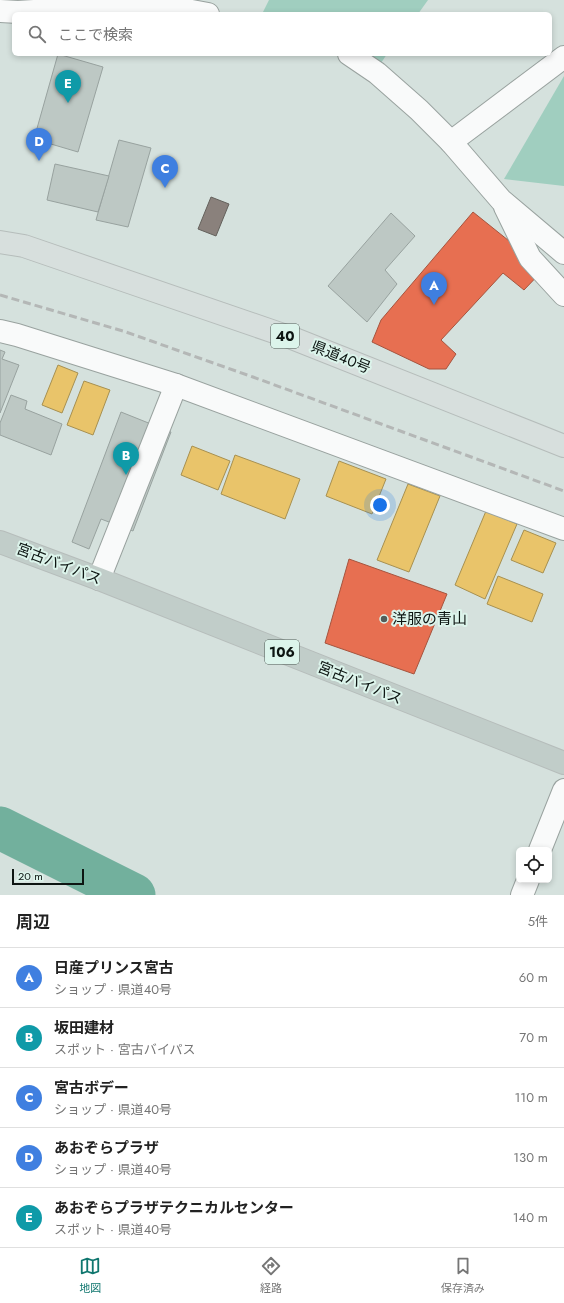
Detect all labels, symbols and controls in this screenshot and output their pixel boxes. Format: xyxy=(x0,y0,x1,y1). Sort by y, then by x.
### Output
search box xyxy=(12,12,552,56)
icon: search xyxy=(26,23,48,45)
text: ここで検索 xyxy=(58,24,133,46)
pin: E xyxy=(55,70,81,103)
pin: D xyxy=(26,128,52,161)
pin: C xyxy=(152,155,178,188)
pin: A xyxy=(421,272,447,305)
road number: 40 xyxy=(271,324,299,348)
street label: 県道40号 xyxy=(308,335,374,379)
pin: B xyxy=(113,442,139,475)
your location xyxy=(370,495,390,515)
street label: 宮古バイパス xyxy=(13,538,105,590)
place label: 洋服の青山 xyxy=(392,608,467,630)
marker: 洋服の青山 xyxy=(379,614,389,624)
road number: 106 xyxy=(265,640,299,664)
street label: 宮古バイパス xyxy=(314,656,406,710)
map controls xyxy=(516,847,552,883)
button: locate xyxy=(516,847,552,883)
scale bar xyxy=(12,867,84,886)
text: 20 m xyxy=(18,868,43,884)
text: 周辺 xyxy=(16,910,50,934)
text: 5件 xyxy=(528,912,548,931)
text: 日産プリンス宮古 xyxy=(54,957,174,979)
text: A xyxy=(24,968,34,987)
text: 60 m xyxy=(519,968,548,987)
text: ショップ · 県道40号 xyxy=(54,980,172,999)
text: 坂田建材 xyxy=(54,1017,114,1039)
text: B xyxy=(25,1028,33,1047)
text: 70 m xyxy=(519,1028,548,1047)
text: スポット · 宮古バイパス xyxy=(54,1040,195,1059)
text: 宮古ボデー xyxy=(54,1077,129,1099)
text: C xyxy=(24,1088,34,1107)
text: 110 m xyxy=(514,1088,548,1107)
text: ショップ · 県道40号 xyxy=(54,1100,172,1119)
text: あおぞらプラザ xyxy=(54,1137,159,1159)
text: D xyxy=(24,1148,34,1167)
text: 130 m xyxy=(513,1148,548,1167)
text: ショップ · 県道40号 xyxy=(54,1160,172,1179)
text: あおぞらプラザテクニカルセンター xyxy=(54,1197,294,1219)
text: E xyxy=(25,1208,33,1227)
text: 140 m xyxy=(513,1208,548,1227)
text: スポット · 県道40号 xyxy=(54,1220,172,1239)
tab: 地図 xyxy=(79,1255,101,1296)
tab: 経路 xyxy=(260,1255,282,1296)
tab: 保存済み xyxy=(441,1255,485,1296)

